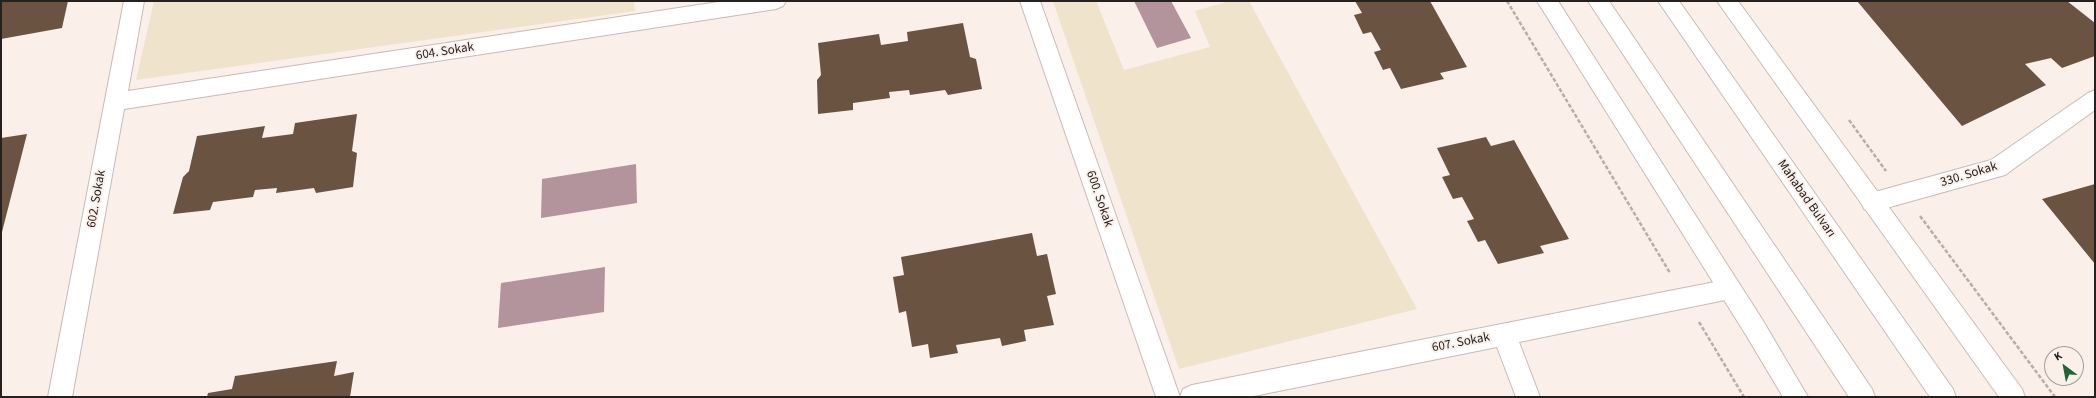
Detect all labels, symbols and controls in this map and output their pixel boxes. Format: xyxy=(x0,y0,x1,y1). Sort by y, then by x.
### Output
street label: 604. Sokak xyxy=(415,40,475,64)
street label: Mahabad Bulvarı xyxy=(1773,157,1839,241)
street label: 330. Sokak xyxy=(1939,159,1999,191)
street label: 602. Sokak xyxy=(84,169,110,229)
street label: 600. Sokak xyxy=(1082,169,1116,229)
street label: 607. Sokak xyxy=(1431,330,1491,356)
north arrow xyxy=(2044,346,2084,386)
text: K xyxy=(2051,348,2065,364)

